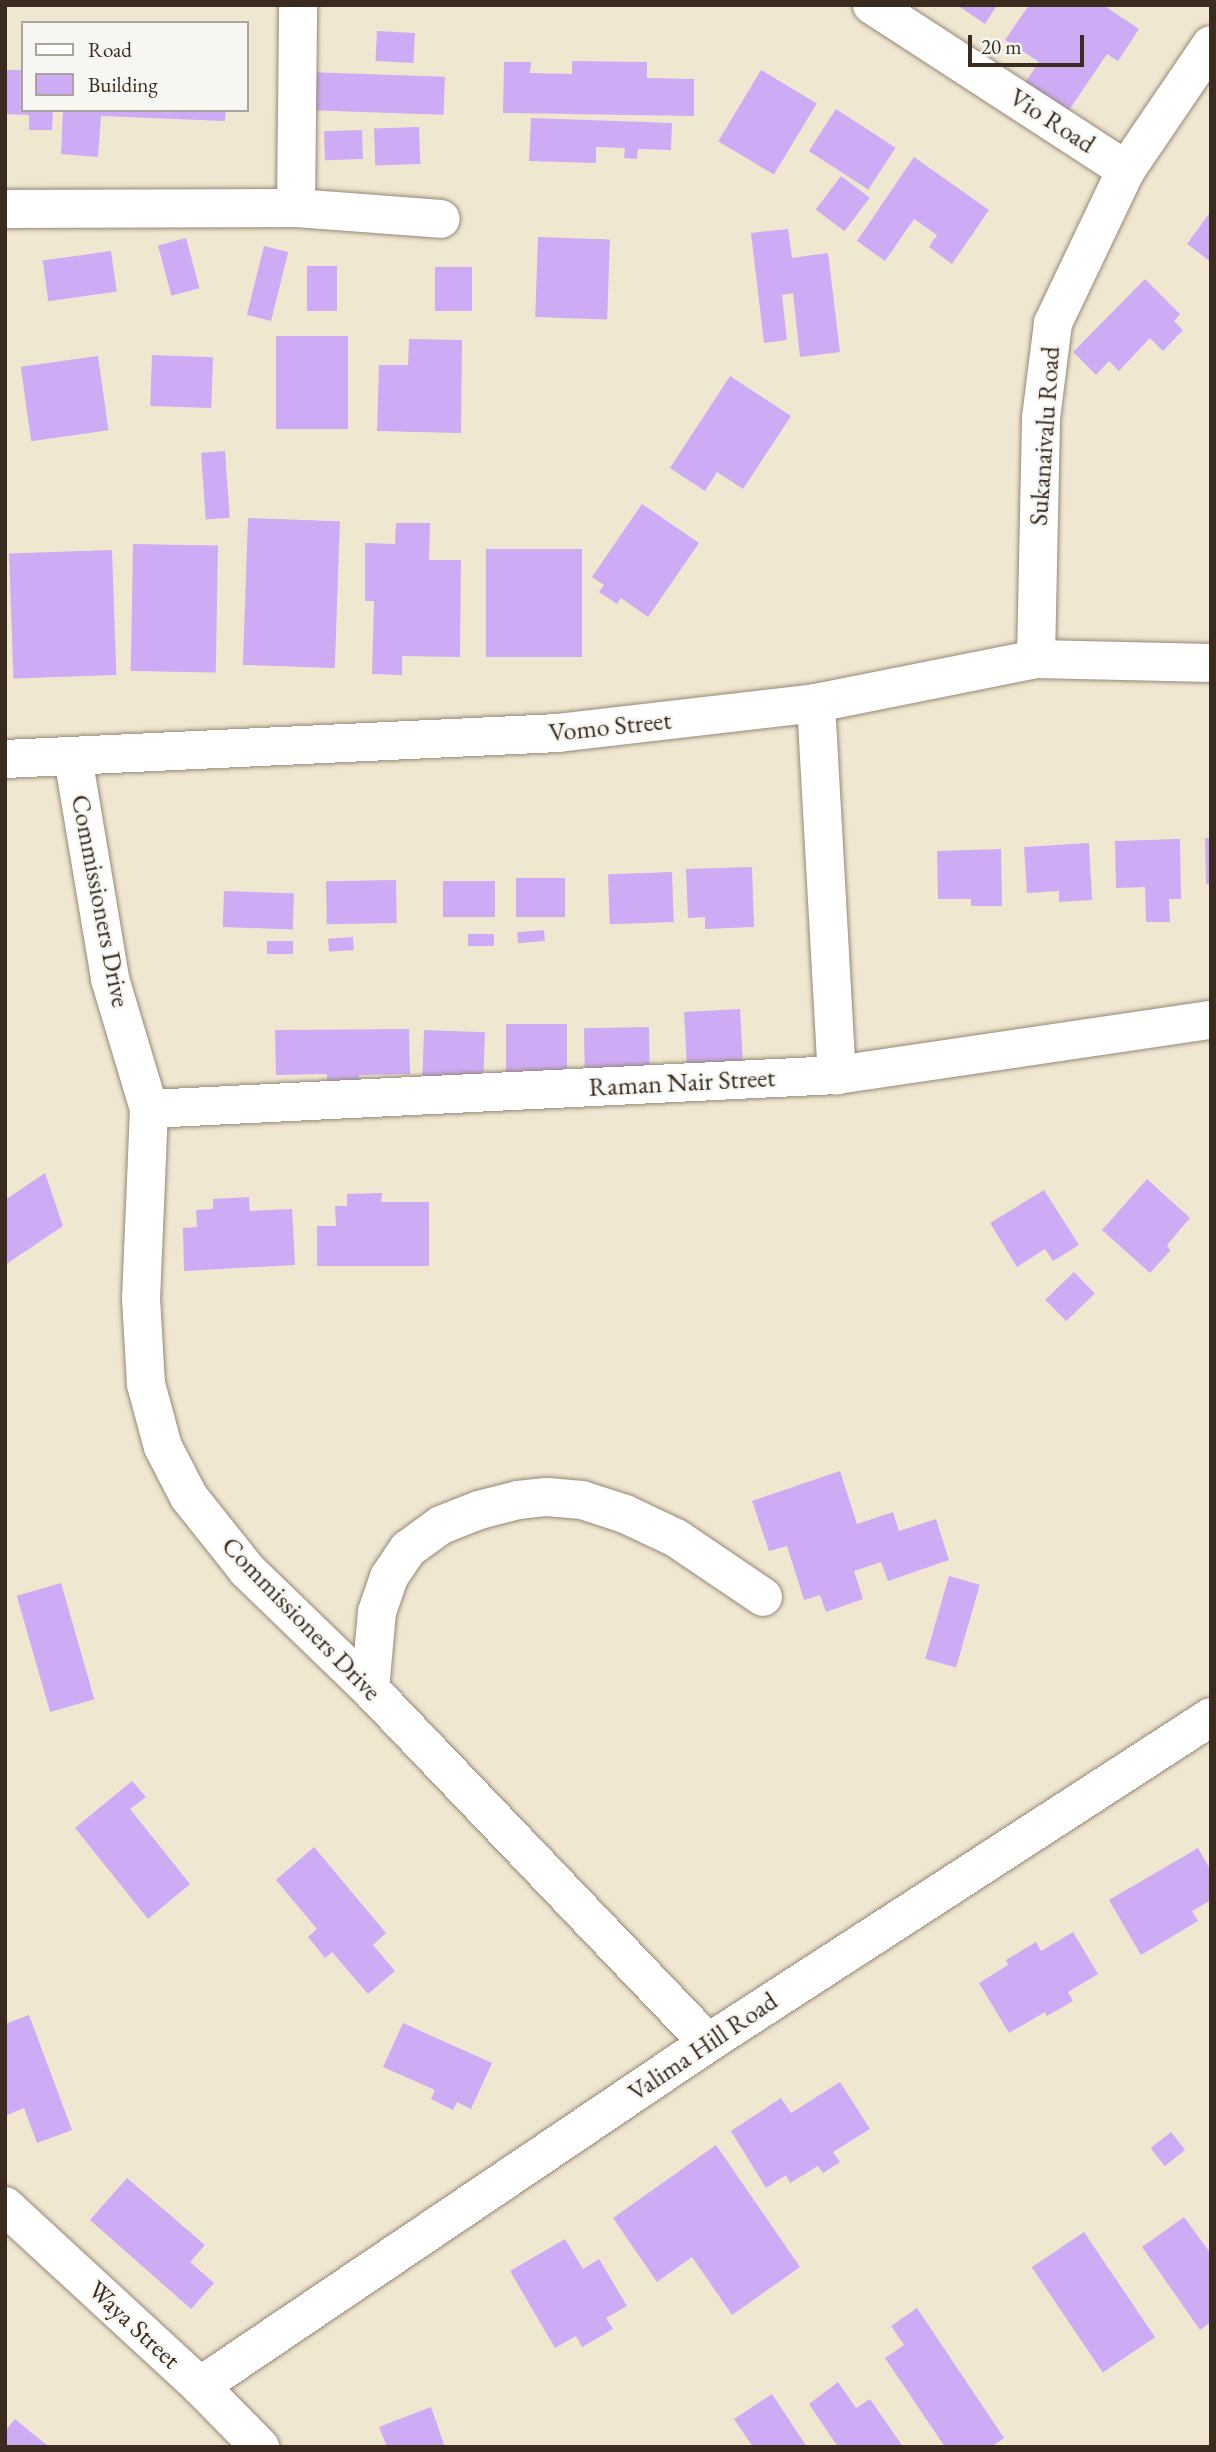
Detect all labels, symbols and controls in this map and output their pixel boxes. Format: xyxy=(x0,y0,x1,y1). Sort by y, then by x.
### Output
legend xyxy=(21,21,248,112)
scale bar xyxy=(971,21,1086,65)
text: 20 m xyxy=(981,33,1022,60)
text: Road xyxy=(88,36,132,63)
text: Building xyxy=(88,71,158,98)
street label: Vio Road xyxy=(1003,82,1101,160)
street label: Sukanaivalu Road xyxy=(1023,345,1067,527)
street label: Vomo Street xyxy=(547,705,673,749)
street label: Commissioners Drive xyxy=(64,792,136,1010)
street label: Raman Nair Street xyxy=(588,1063,776,1103)
street label: Commissioners Drive xyxy=(215,1531,387,1707)
street label: Valima Hill Road xyxy=(622,1986,784,2108)
street label: Waya Street xyxy=(81,2274,187,2376)

